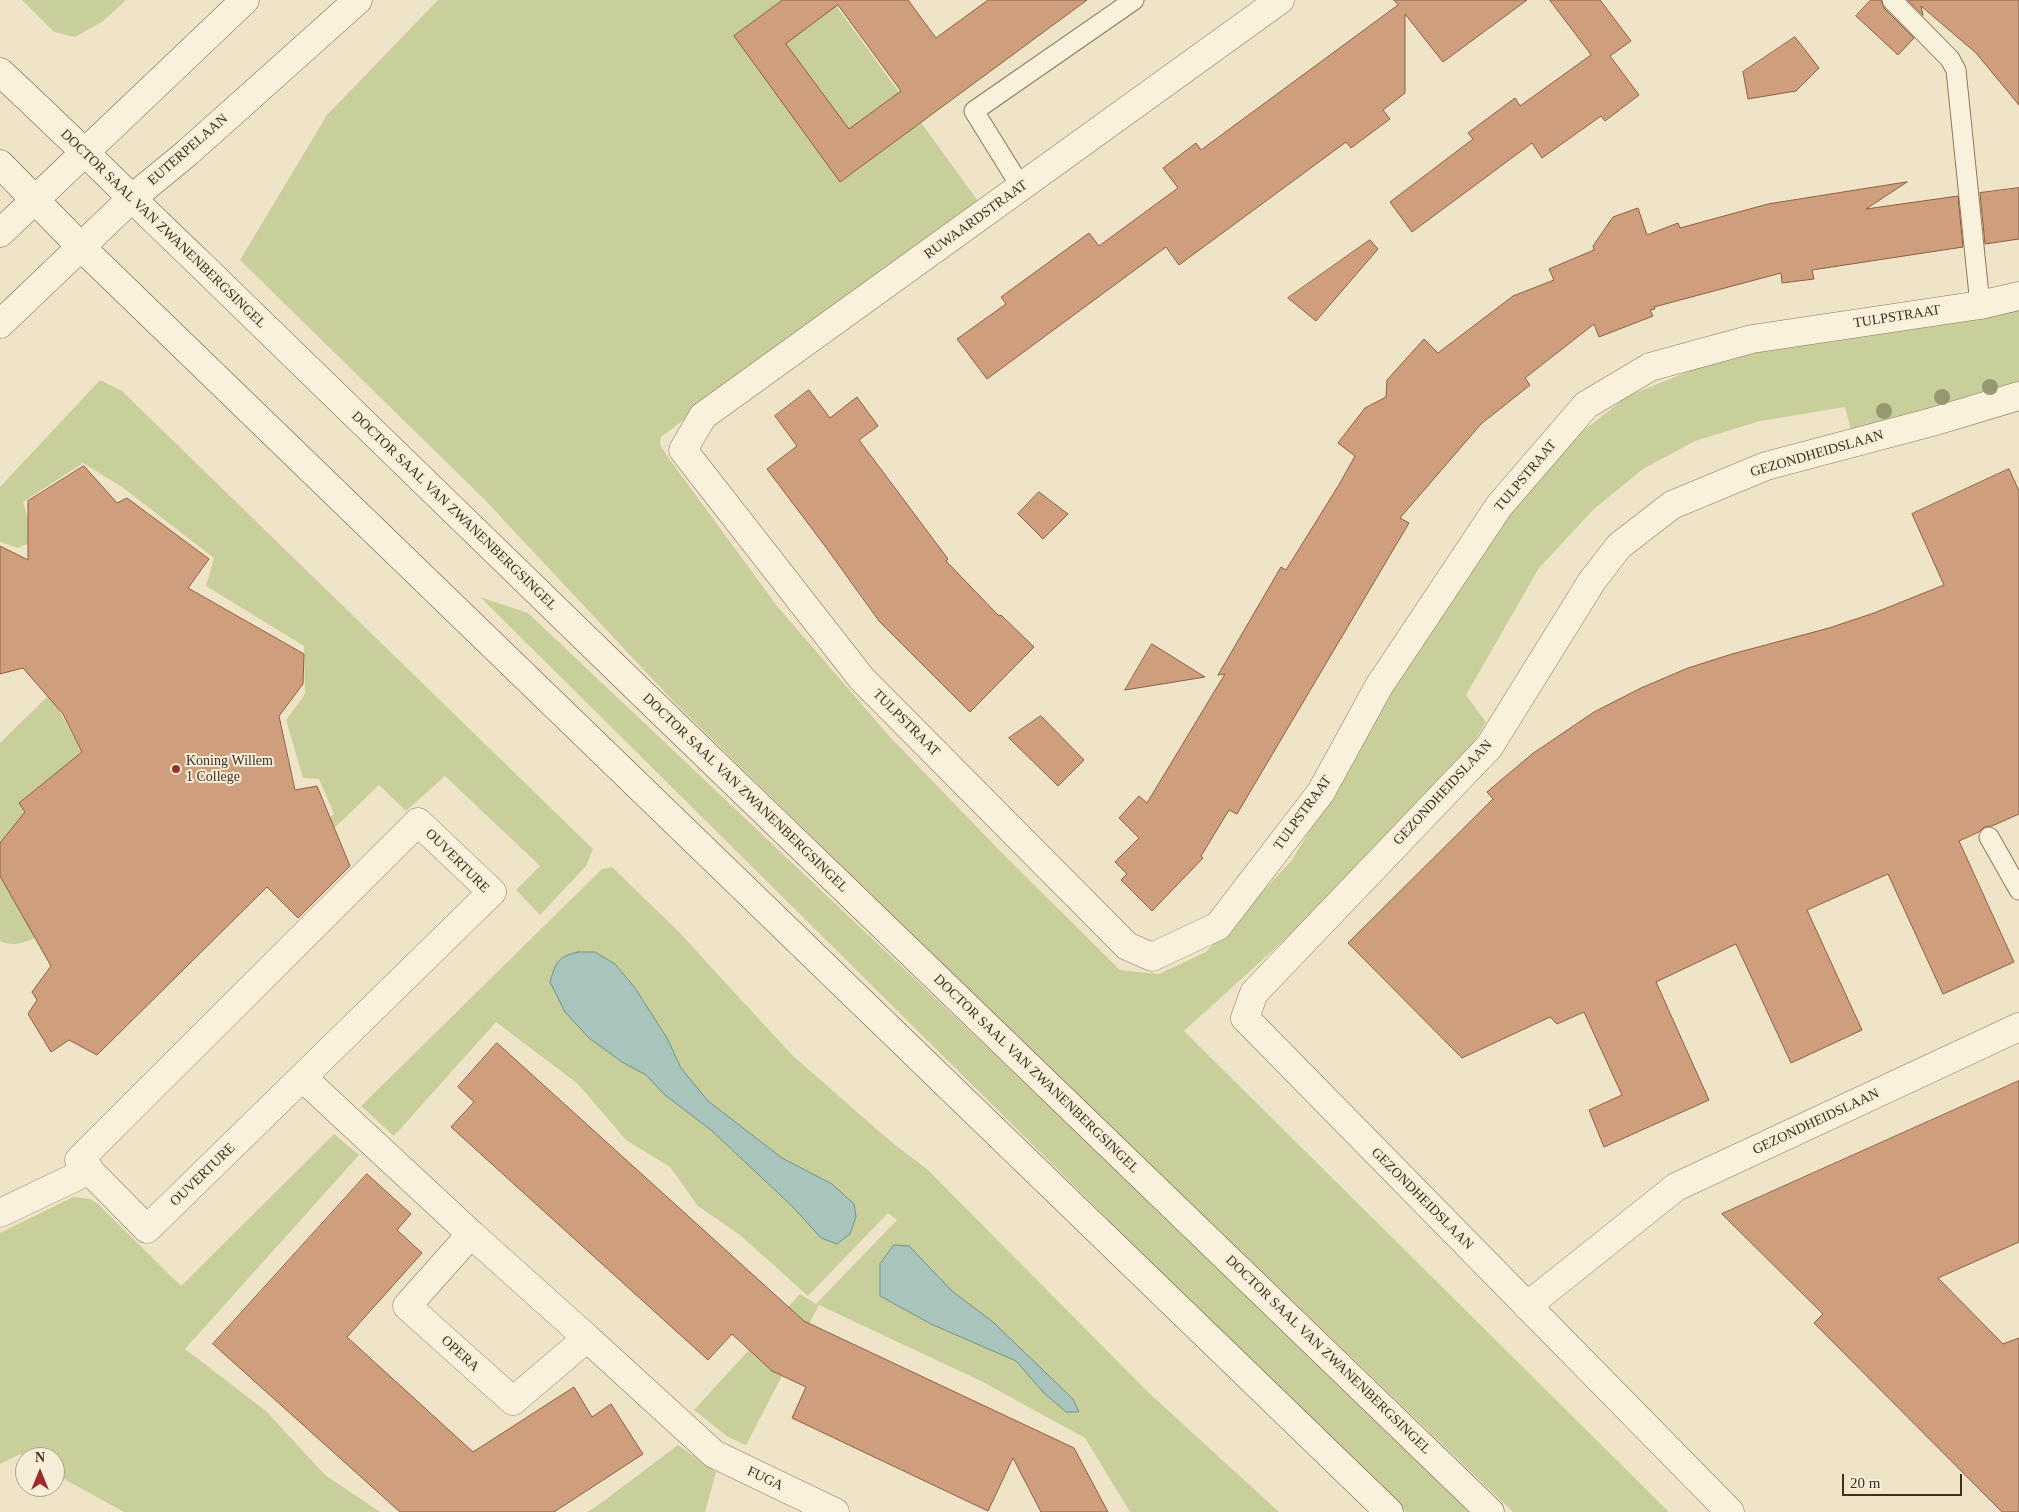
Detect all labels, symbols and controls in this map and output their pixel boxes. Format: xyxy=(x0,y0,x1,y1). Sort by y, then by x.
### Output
street label: EUTERPELAAN xyxy=(145,111,231,189)
street label: DOCTOR SAAL VAN ZWANENBERGSINGEL xyxy=(57,126,269,332)
street label: RUWAARDSTRAAT xyxy=(921,177,1031,263)
street label: TULPSTRAAT xyxy=(1852,302,1942,332)
street label: DOCTOR SAAL VAN ZWANENBERGSINGEL xyxy=(348,408,560,614)
street label: GEZONDHEIDSLAAN xyxy=(1749,427,1885,481)
street label: TULPSTRAAT xyxy=(1491,437,1561,515)
street label: TULPSTRAAT xyxy=(869,686,943,760)
street label: DOCTOR SAAL VAN ZWANENBERGSINGEL xyxy=(639,690,851,896)
street label: GEZONDHEIDSLAAN xyxy=(1390,737,1496,849)
place label: Koning Willem 1 College xyxy=(186,753,273,786)
marker: Koning Willem 1 College xyxy=(170,763,182,775)
street label: TULPSTRAAT xyxy=(1270,773,1336,853)
street label: OUVERTURE xyxy=(421,825,493,897)
street label: DOCTOR SAAL VAN ZWANENBERGSINGEL xyxy=(930,971,1142,1177)
street label: GEZONDHEIDSLAAN xyxy=(1750,1085,1882,1159)
street label: OUVERTURE xyxy=(167,1140,239,1210)
street label: GEZONDHEIDSLAAN xyxy=(1367,1144,1477,1254)
street label: DOCTOR SAAL VAN ZWANENBERGSINGEL xyxy=(1222,1252,1434,1458)
street label: OPERA xyxy=(437,1332,483,1376)
north arrow xyxy=(15,1447,65,1497)
text: N xyxy=(35,1450,45,1465)
street label: FUGA xyxy=(744,1463,786,1495)
scale bar xyxy=(1844,1464,1964,1496)
text: 20 m xyxy=(1850,1475,1880,1491)

